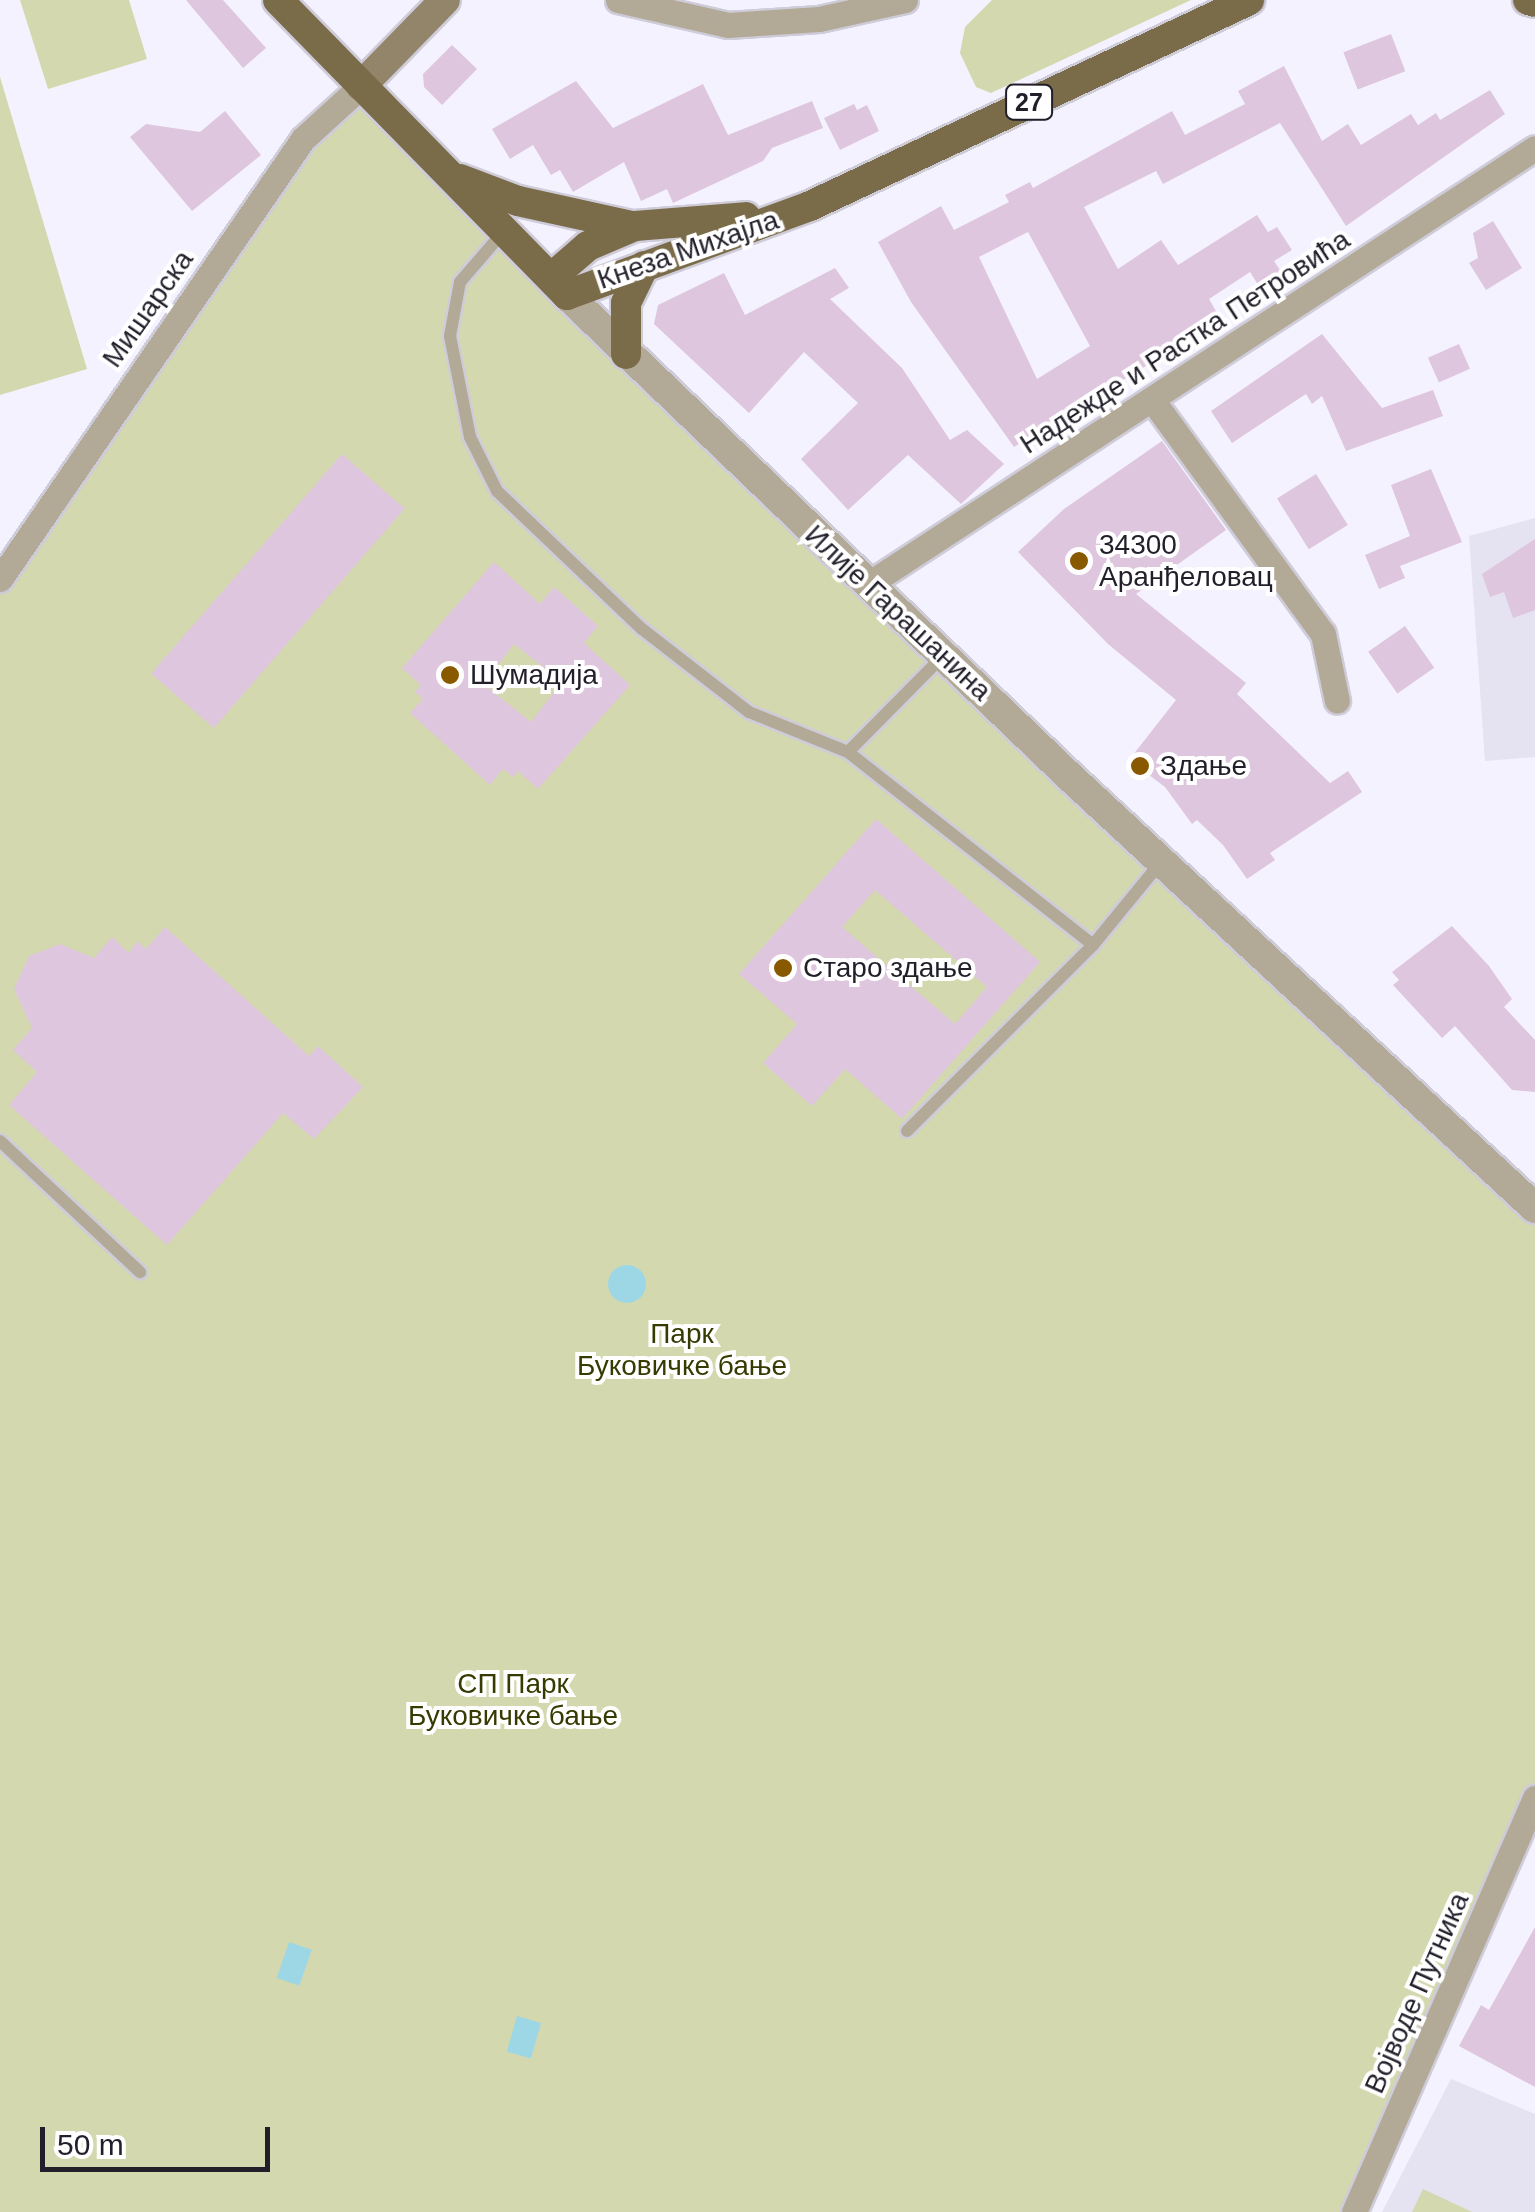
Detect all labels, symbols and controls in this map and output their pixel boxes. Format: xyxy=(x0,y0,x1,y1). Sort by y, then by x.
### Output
road number: 27 xyxy=(1004,82,1054,122)
street label: Кнеза Михајла xyxy=(593,203,783,297)
street label: Надежде и Растка Петровића xyxy=(1014,223,1356,461)
street label: Мишарска xyxy=(96,244,200,374)
street label: Илије Гарашанина xyxy=(798,518,998,708)
place label: 34300 Аранђеловац xyxy=(1099,528,1273,594)
marker: 34300 Аранђеловац xyxy=(1068,550,1090,572)
place label: Шумадија xyxy=(470,658,598,692)
marker: Шумадија xyxy=(439,664,461,686)
place label: Здање xyxy=(1160,749,1247,783)
marker: Здање xyxy=(1129,755,1151,777)
place label: Старо здање xyxy=(803,951,973,985)
marker: Старо здање xyxy=(772,957,794,979)
park label: Парк Буковичке бање xyxy=(577,1317,787,1383)
park label: СП Парк Буковичке бање xyxy=(408,1667,618,1733)
street label: Војводе Путника xyxy=(1358,1887,1476,2099)
scale bar xyxy=(45,2107,275,2169)
text: 50 m xyxy=(57,2128,124,2161)

